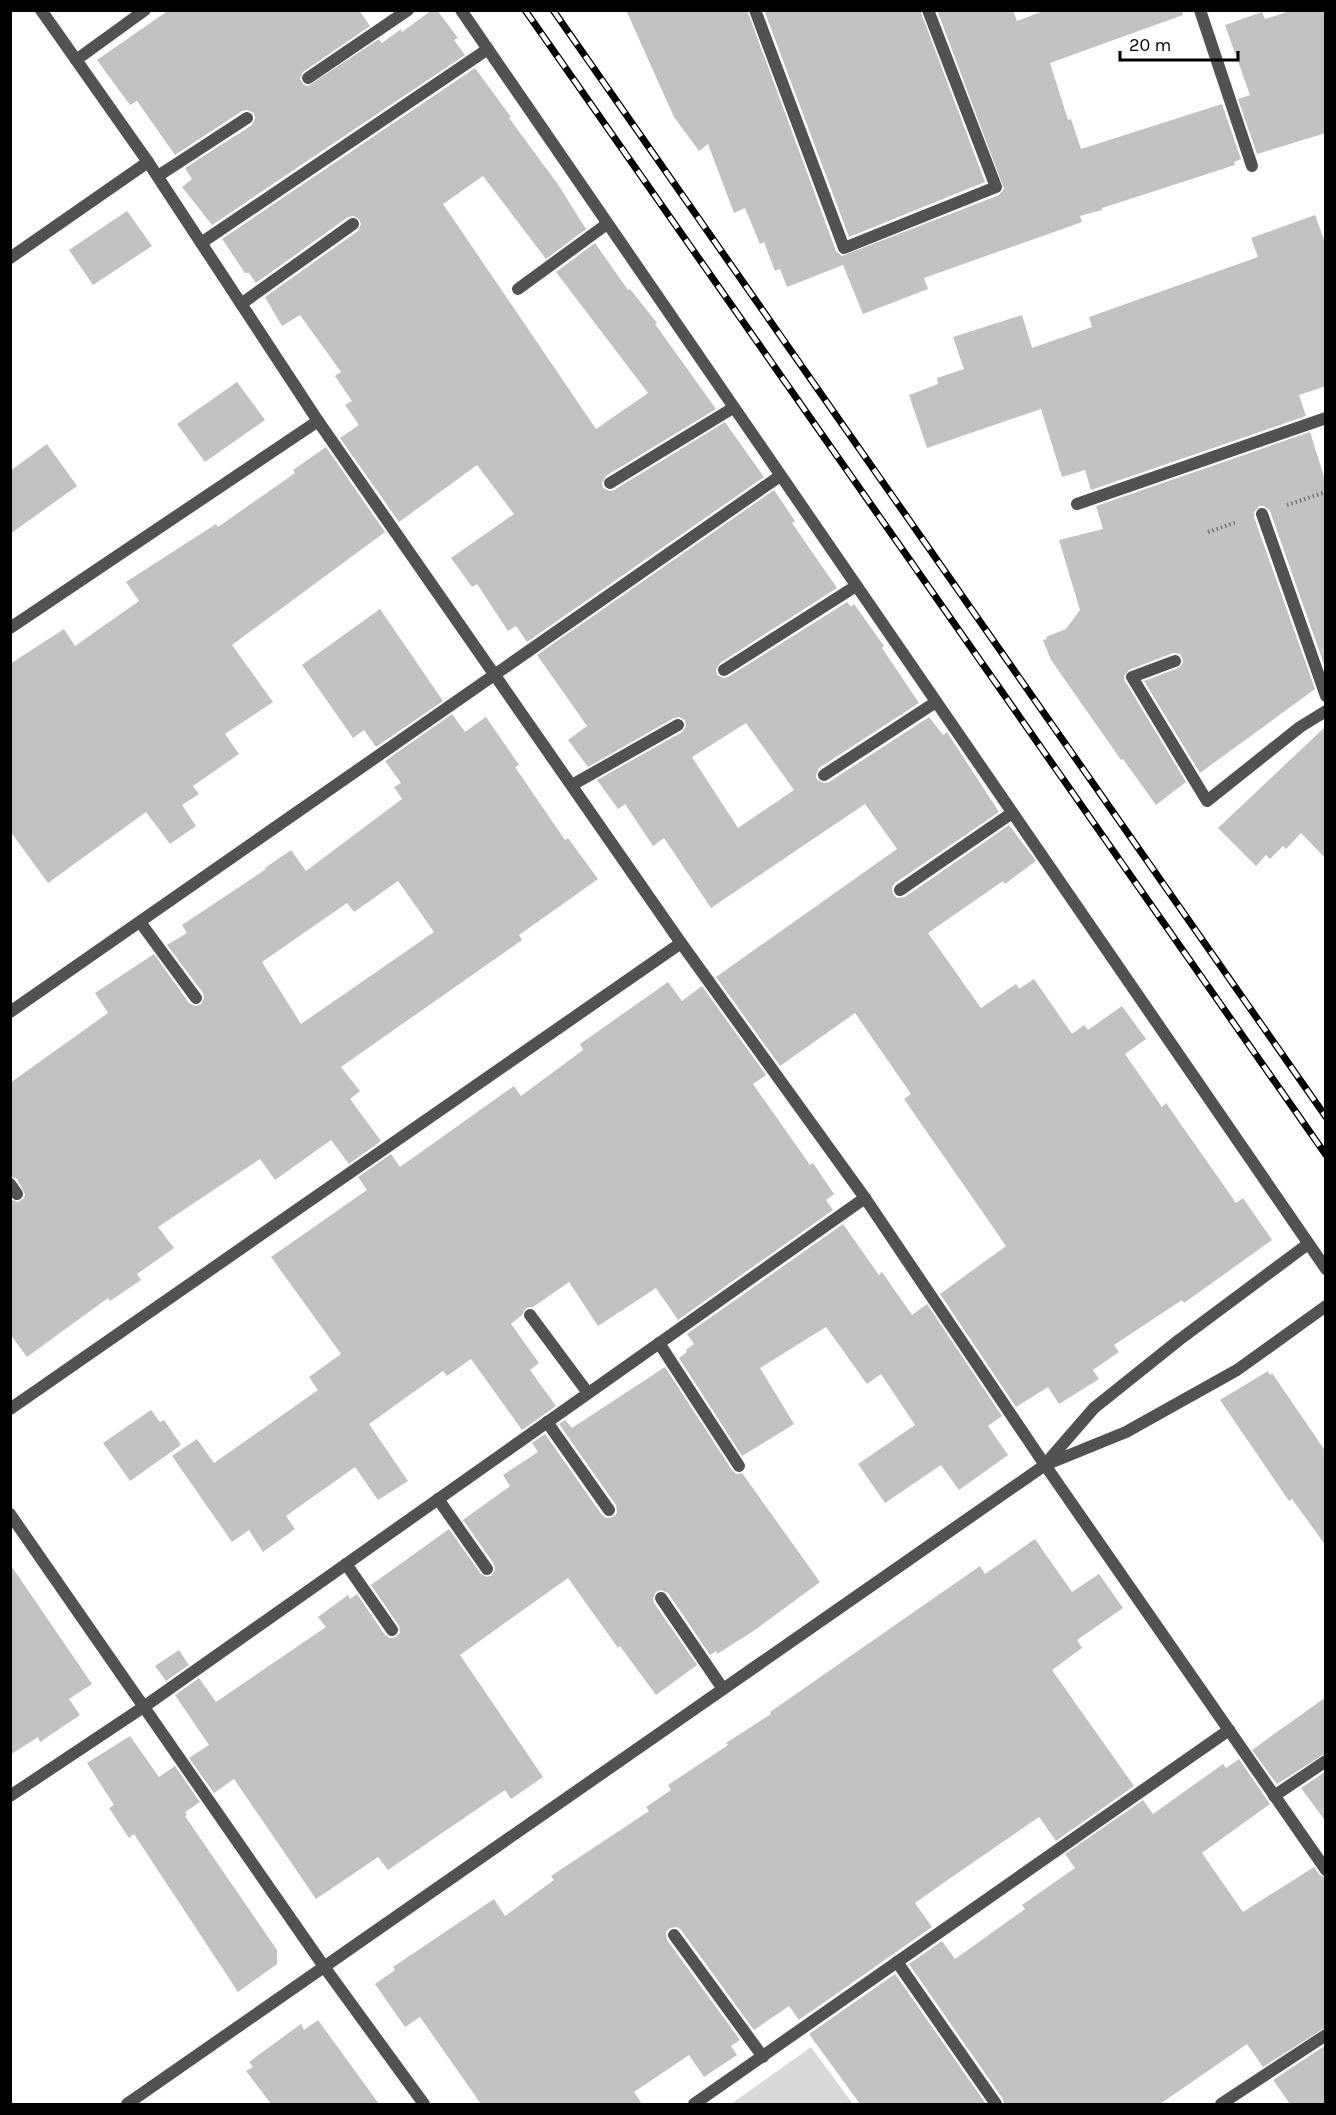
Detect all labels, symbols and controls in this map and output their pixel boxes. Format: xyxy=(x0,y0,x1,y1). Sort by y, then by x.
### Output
scale bar xyxy=(1120,24,1238,62)
text: 20 m xyxy=(1129,34,1171,56)

